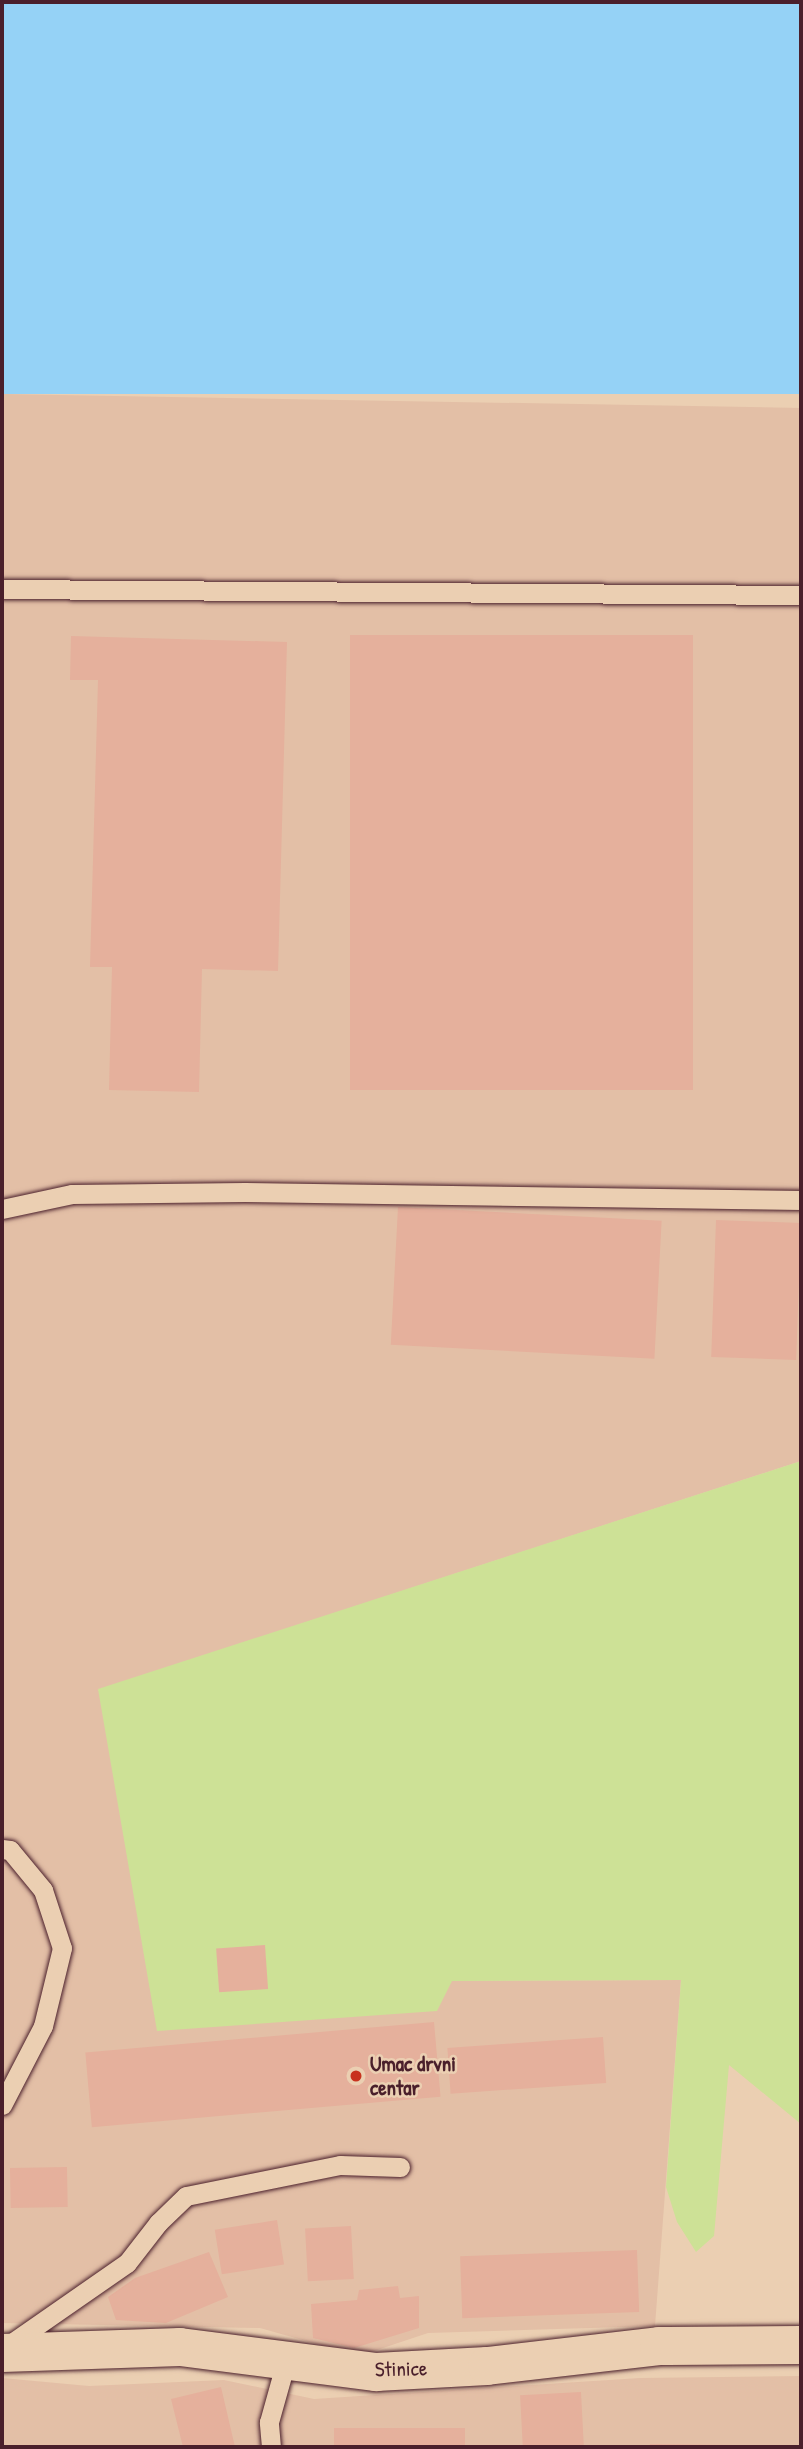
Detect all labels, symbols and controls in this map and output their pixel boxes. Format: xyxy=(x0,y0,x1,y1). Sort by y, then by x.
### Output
place label: Umac drvni centar xyxy=(370,2051,456,2101)
marker: Umac drvni centar xyxy=(348,2068,364,2084)
street label: Stinice xyxy=(375,2356,427,2382)

